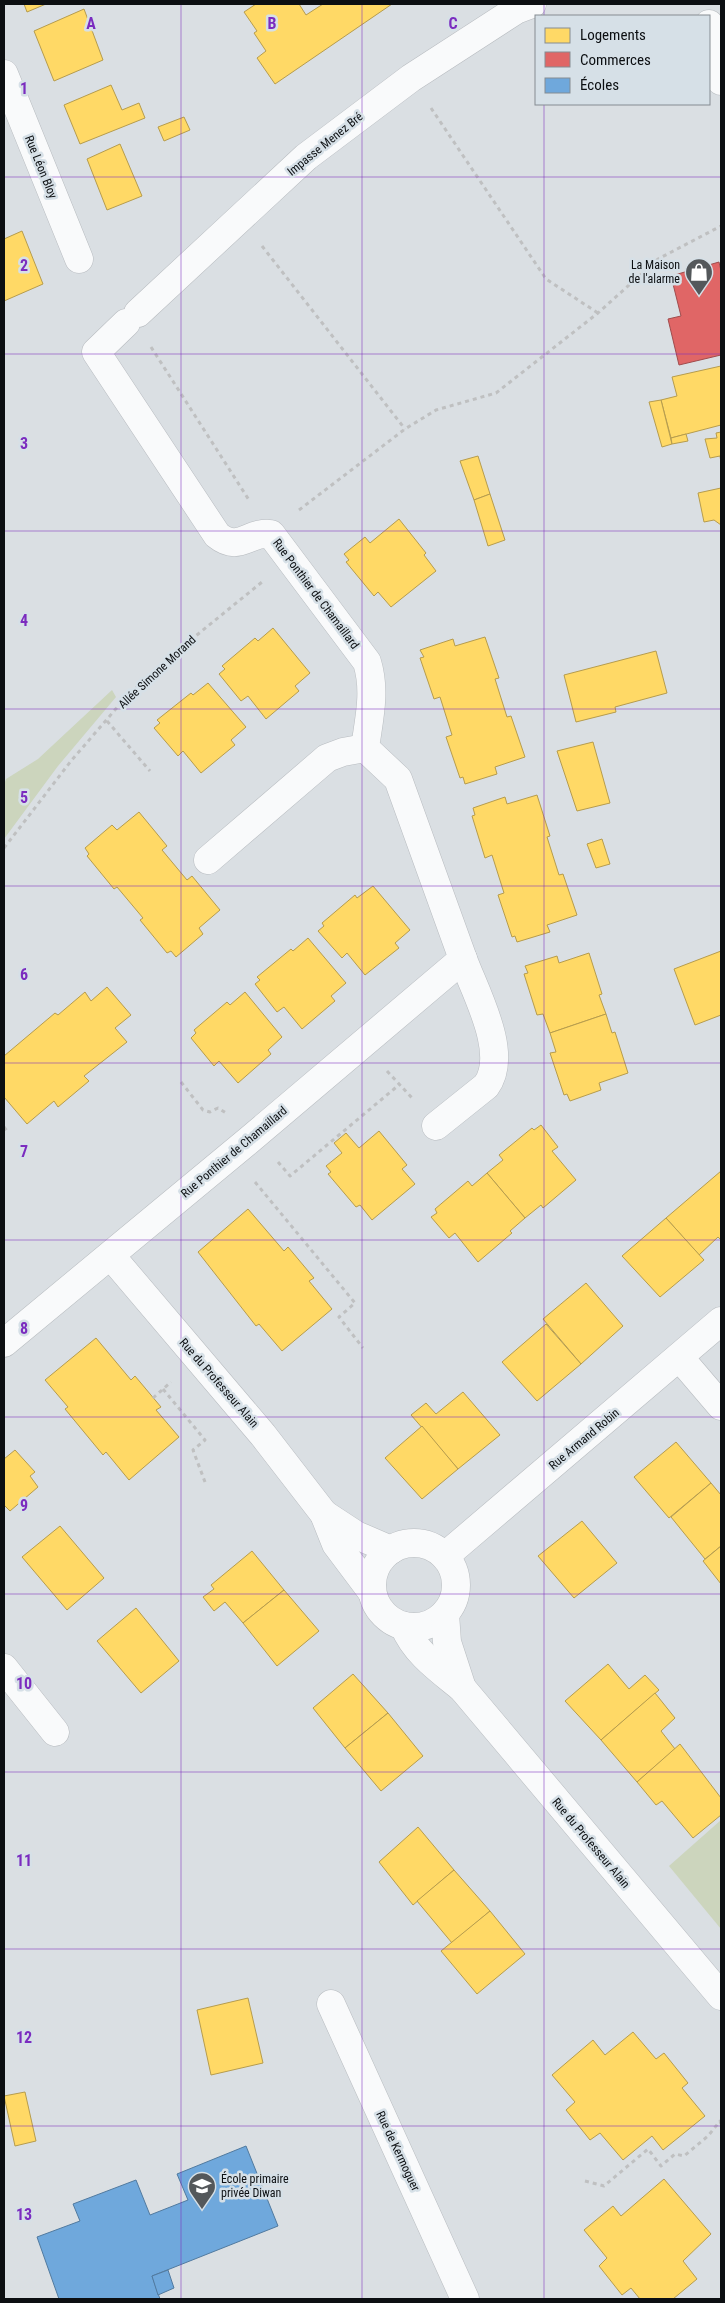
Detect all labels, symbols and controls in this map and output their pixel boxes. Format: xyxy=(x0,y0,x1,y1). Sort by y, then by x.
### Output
text: A xyxy=(86,14,96,33)
text: B xyxy=(268,14,277,33)
text: C xyxy=(448,14,458,33)
legend xyxy=(535,15,710,105)
text: Logements xyxy=(580,26,646,44)
text: Commerces xyxy=(580,51,651,69)
text: Écoles xyxy=(580,76,619,94)
text: 1 xyxy=(20,79,28,98)
street label: Impasse Menez Bré xyxy=(284,109,366,179)
street label: Rue Léon Bloy xyxy=(22,133,60,201)
text: 2 xyxy=(20,256,28,275)
shop icon: La Maison de l'alarme xyxy=(684,257,714,296)
place label: La Maison de l'alarme xyxy=(629,258,680,286)
text: 3 xyxy=(20,434,28,453)
street label: Rue Ponthier de Chamaillard xyxy=(270,536,362,652)
text: 4 xyxy=(20,611,28,630)
street label: Allée Simone Morand xyxy=(115,633,199,711)
text: 5 xyxy=(20,788,28,807)
text: 6 xyxy=(20,965,28,984)
street label: Rue Ponthier de Chamaillard xyxy=(178,1104,290,1200)
text: 7 xyxy=(20,1142,28,1161)
text: 8 xyxy=(20,1319,28,1338)
street label: Rue du Professeur Alain xyxy=(177,1336,262,1430)
street label: Rue Armand Robin xyxy=(546,1405,622,1472)
text: 9 xyxy=(20,1496,28,1515)
text: 10 xyxy=(16,1674,32,1693)
street label: Rue du Professeur Alain xyxy=(549,1795,633,1891)
text: 11 xyxy=(16,1851,32,1870)
text: 12 xyxy=(16,2028,32,2047)
street label: Rue de Kermoguer xyxy=(373,2109,423,2194)
school or university icon: École primaire privée Diwan xyxy=(187,2171,217,2210)
place label: École primaire privée Diwan xyxy=(221,2171,289,2200)
text: 13 xyxy=(16,2205,32,2224)

